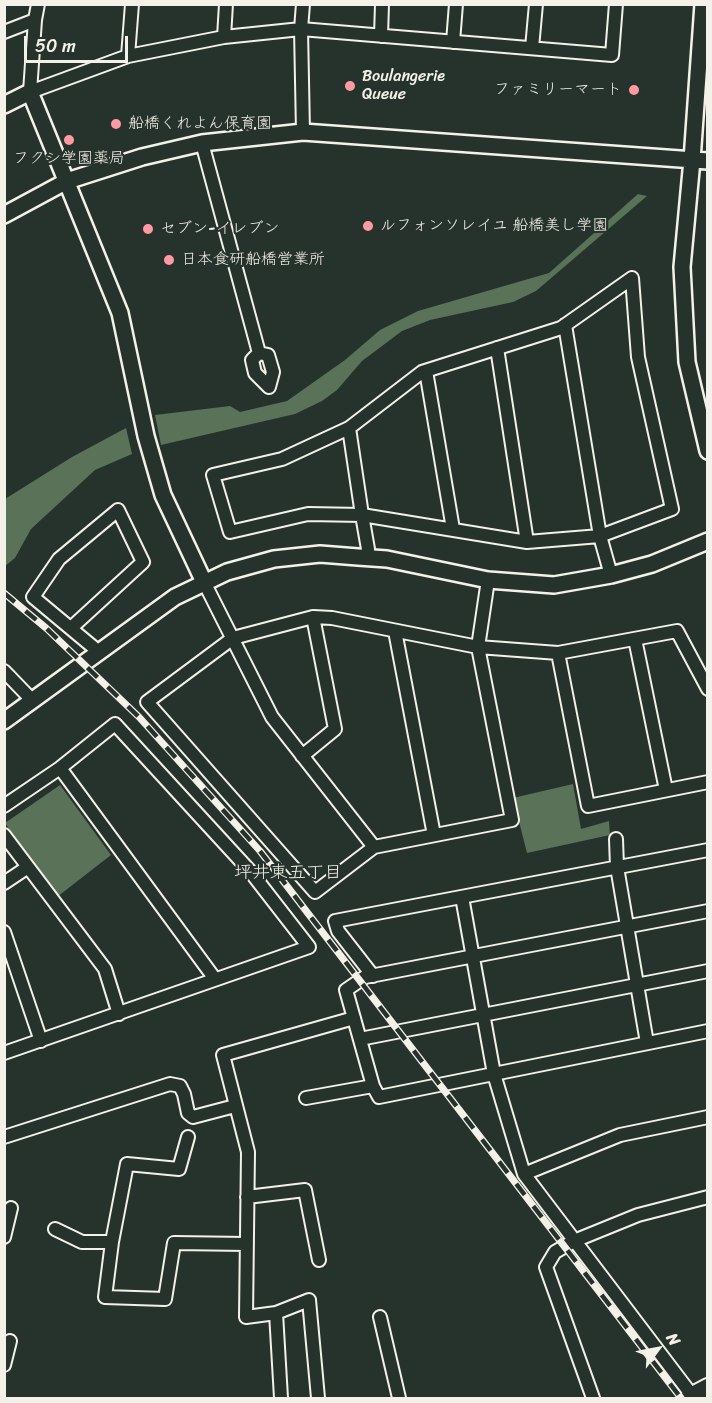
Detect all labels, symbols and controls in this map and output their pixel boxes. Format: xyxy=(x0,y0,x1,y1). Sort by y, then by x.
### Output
scale bar xyxy=(27,24,130,62)
text: 50 m xyxy=(35,30,76,62)
place label: Boulangerie Queue xyxy=(362,67,445,105)
marker: Boulangerie Queue xyxy=(343,79,357,93)
place label: ファミリーマート xyxy=(494,80,622,100)
marker: ファミリーマート xyxy=(627,83,641,97)
place label: 船橋くれよん保育園 xyxy=(128,114,272,134)
marker: 船橋くれよん保育園 xyxy=(109,117,123,131)
marker: フクシ学園薬局 xyxy=(62,133,76,147)
place label: フクシ学園薬局 xyxy=(13,149,125,169)
place label: ルフォンソレイユ 船橋美し学園 xyxy=(380,216,608,236)
place label: セブン-イレブン xyxy=(160,219,279,239)
marker: ルフォンソレイユ 船橋美し学園 xyxy=(361,219,375,233)
marker: セブン-イレブン xyxy=(141,222,155,236)
place label: 日本食研船橋営業所 xyxy=(181,250,325,270)
marker: 日本食研船橋営業所 xyxy=(162,253,176,267)
district label: 坪井東五丁目 xyxy=(234,862,342,884)
north arrow xyxy=(628,1319,688,1379)
text: N xyxy=(658,1327,689,1352)

